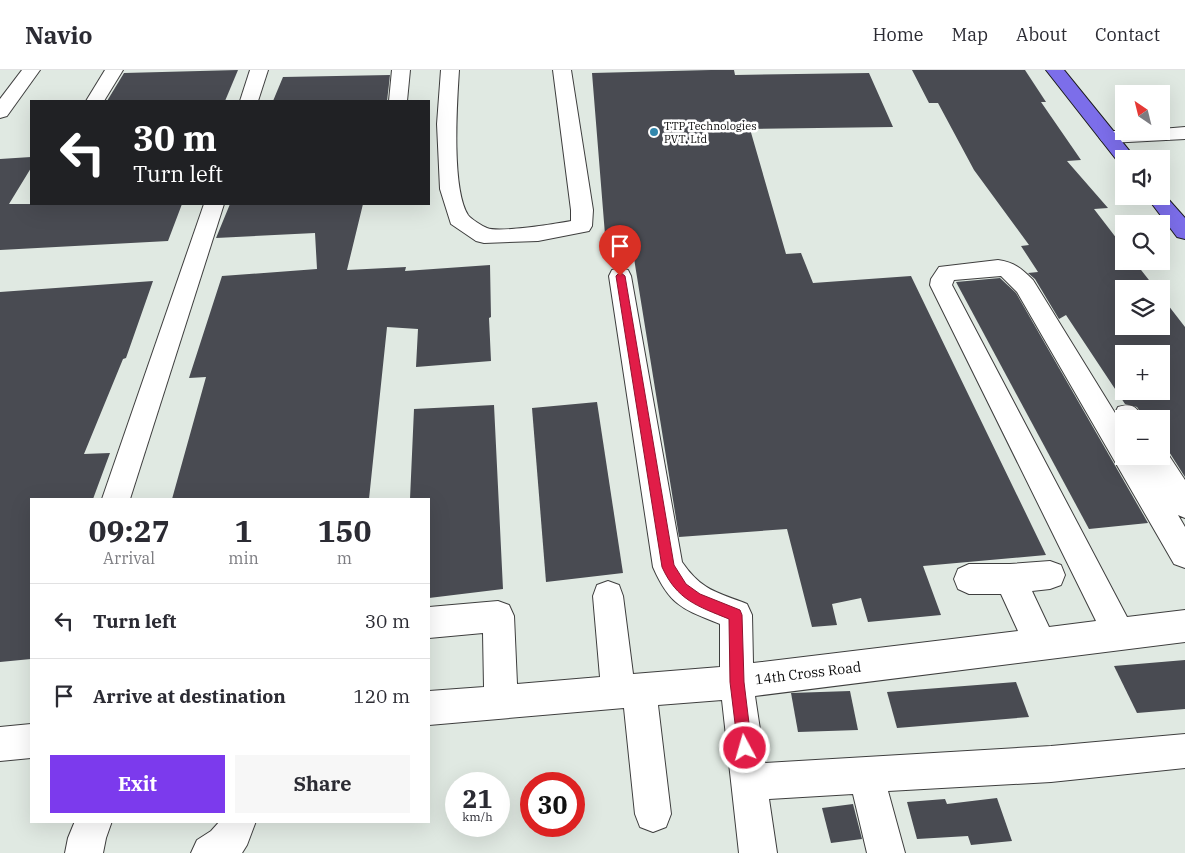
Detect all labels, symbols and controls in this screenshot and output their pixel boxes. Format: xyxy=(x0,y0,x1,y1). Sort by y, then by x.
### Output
text: Navio xyxy=(25,19,93,51)
text: Home xyxy=(872,23,924,46)
text: Map xyxy=(952,23,988,46)
text: About xyxy=(1016,23,1067,46)
text: Contact xyxy=(1095,23,1160,46)
north arrow xyxy=(1115,85,1170,140)
map controls xyxy=(1115,85,1170,465)
text: 30 m xyxy=(133,115,217,161)
place label: TTP Technologies PVT. Ltd xyxy=(664,119,757,146)
icon: left xyxy=(50,120,115,185)
marker: TTP Technologies PVT. Ltd xyxy=(648,126,660,138)
button: sound xyxy=(1115,150,1170,205)
text: Turn left xyxy=(133,159,223,188)
button: search xyxy=(1115,215,1170,270)
pin xyxy=(599,225,641,276)
icon: arrive xyxy=(606,232,634,260)
button: layers xyxy=(1115,280,1170,335)
button: + xyxy=(1115,345,1170,400)
button: − xyxy=(1115,410,1170,465)
text: 09:27 xyxy=(89,511,170,550)
text: 1 xyxy=(235,511,253,550)
text: 150 xyxy=(317,511,371,550)
text: Arrival xyxy=(103,548,155,568)
text: min xyxy=(228,548,259,568)
text: m xyxy=(337,548,352,568)
icon: left xyxy=(50,607,78,635)
text: Turn left xyxy=(93,609,176,633)
text: 30 m xyxy=(365,609,410,633)
street label: 14th Cross Road xyxy=(754,657,863,688)
icon: arrive xyxy=(50,682,78,710)
text: Arrive at destination xyxy=(93,684,286,708)
text: 120 m xyxy=(353,684,410,708)
position arrow xyxy=(718,721,770,773)
button: Exit xyxy=(50,755,225,813)
button: Share xyxy=(235,755,410,813)
speed limit sign: 30 xyxy=(520,772,585,837)
text: 21 xyxy=(462,782,493,815)
text: km/h xyxy=(462,809,493,824)

